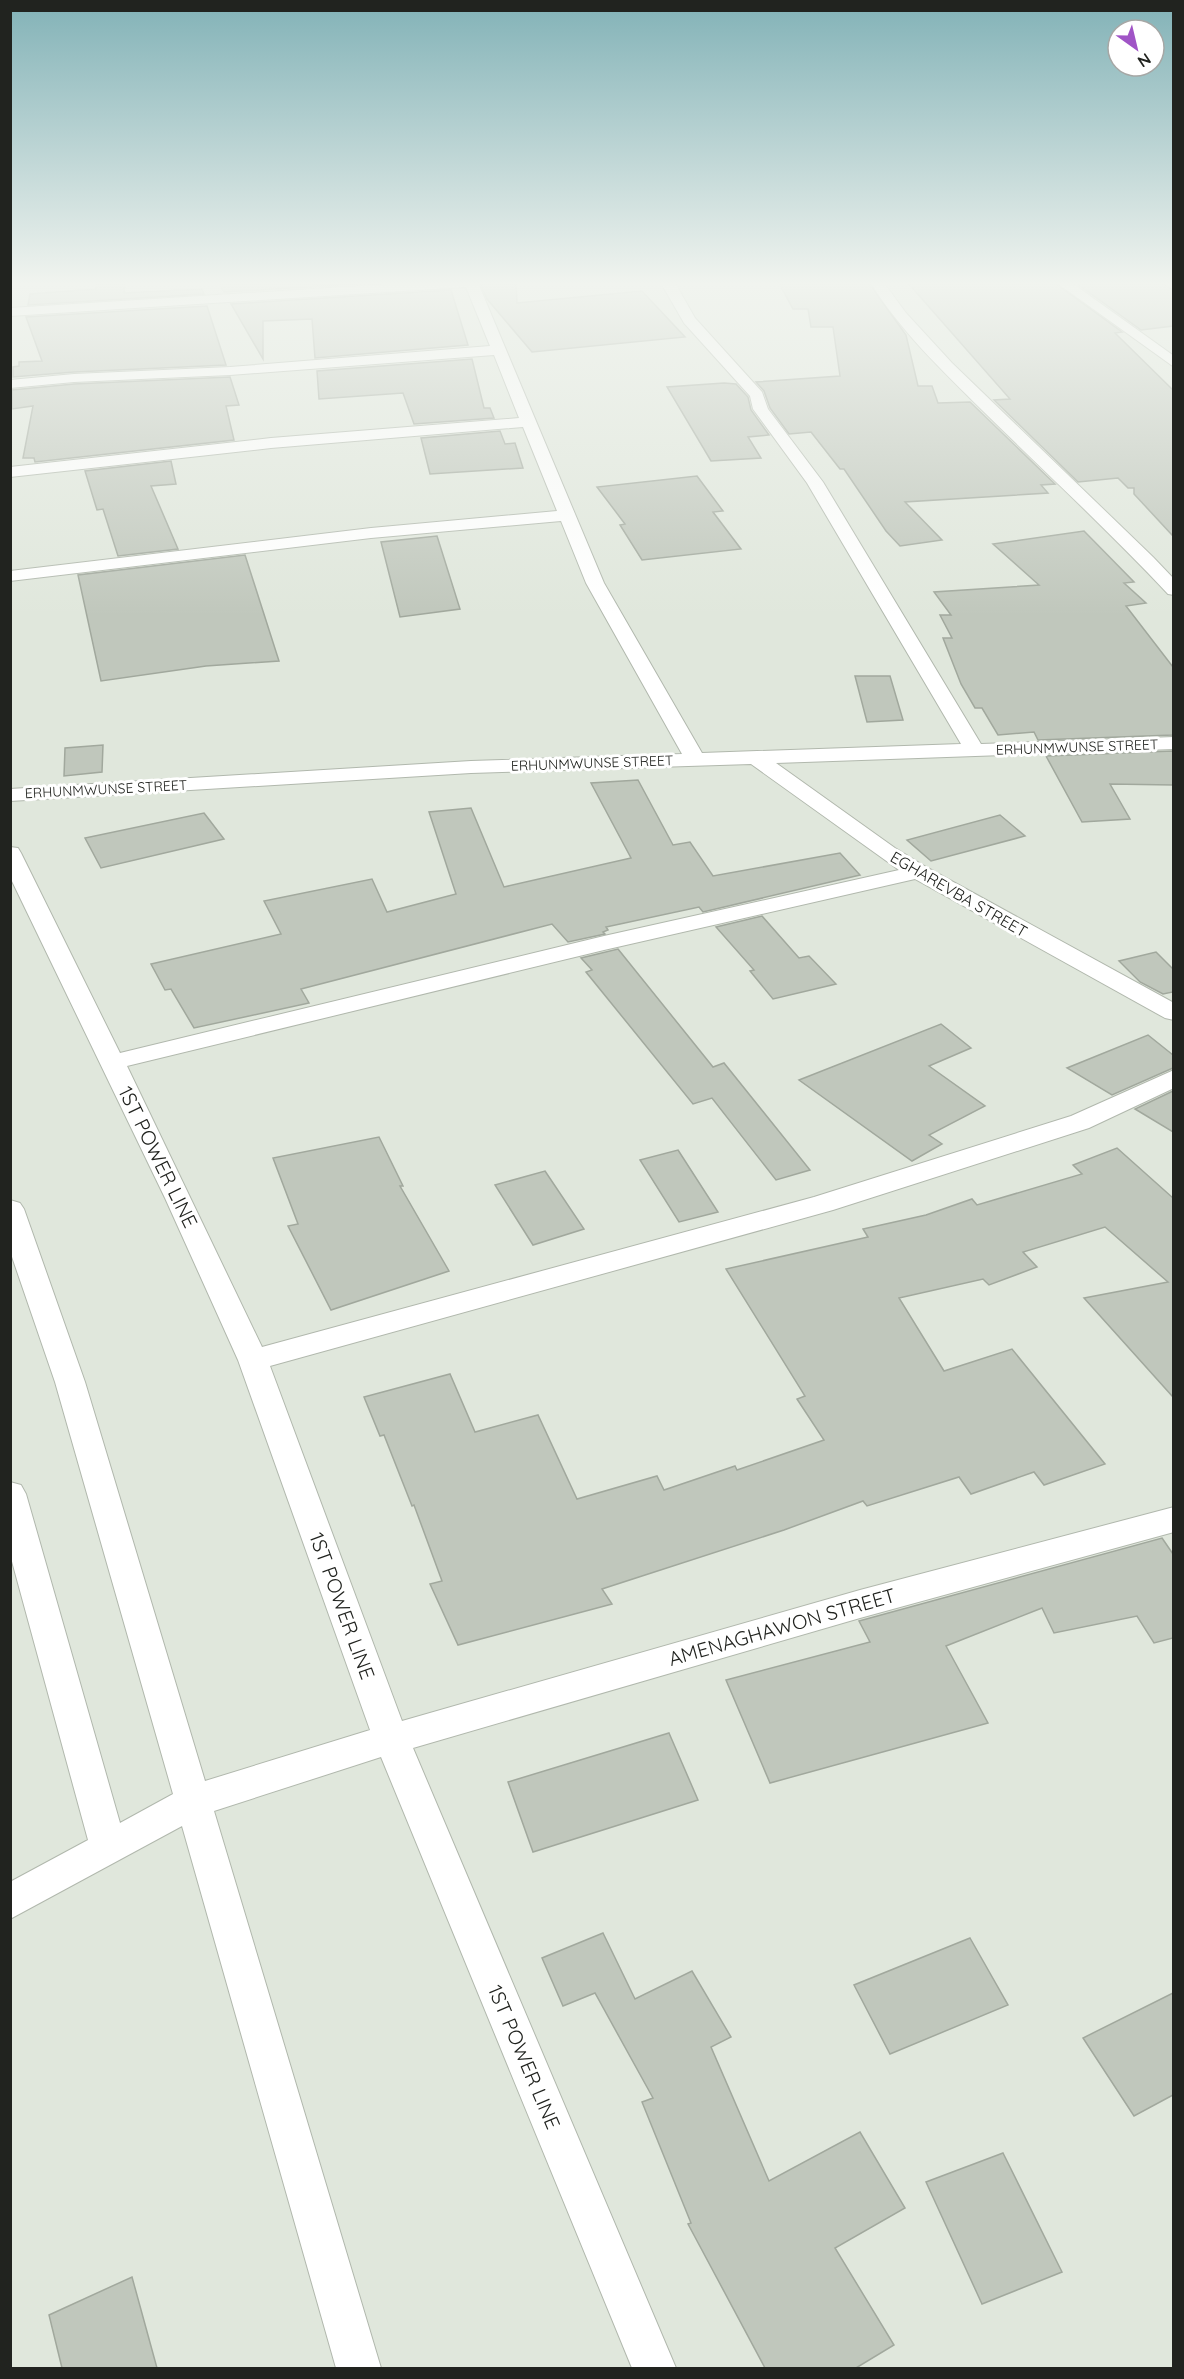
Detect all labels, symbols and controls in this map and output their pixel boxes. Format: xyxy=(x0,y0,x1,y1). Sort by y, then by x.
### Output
north arrow xyxy=(1106,18,1166,78)
text: N xyxy=(1134,49,1155,72)
street label: ERHUNMWUNSE STREET xyxy=(995,735,1159,759)
street label: ERHUNMWUNSE STREET xyxy=(510,751,674,775)
street label: ERHUNMWUNSE STREET xyxy=(24,776,188,802)
street label: EGHAREVBA STREET xyxy=(887,847,1031,942)
street label: 1ST POWER LINE xyxy=(113,1082,204,1232)
street label: 1ST POWER LINE xyxy=(304,1529,381,1683)
street label: AMENAGHAWON STREET xyxy=(665,1582,898,1671)
street label: 1ST POWER LINE xyxy=(483,1981,566,2133)

